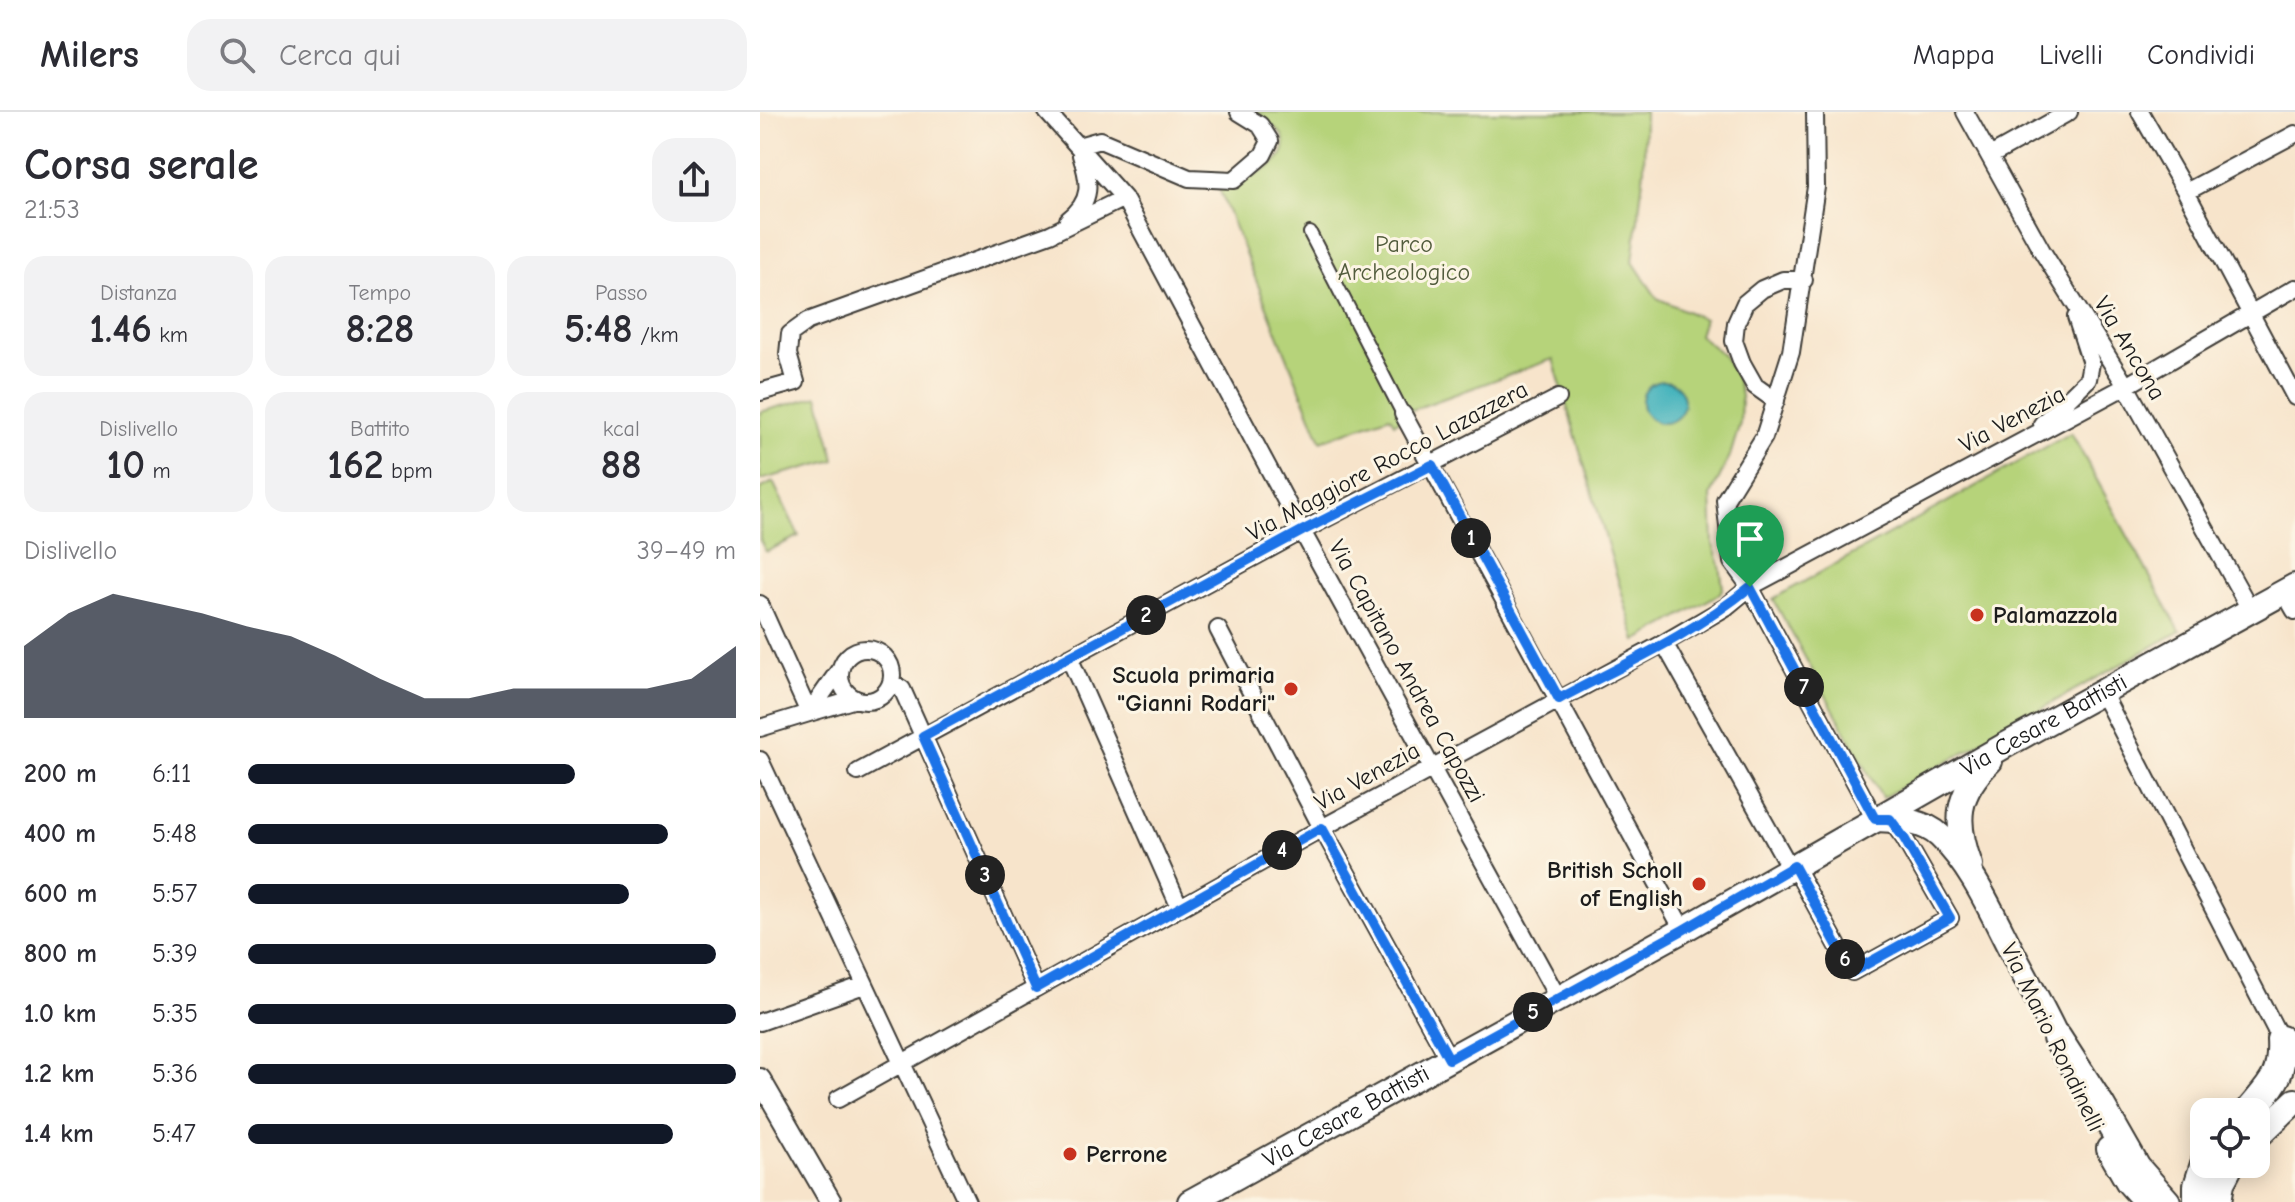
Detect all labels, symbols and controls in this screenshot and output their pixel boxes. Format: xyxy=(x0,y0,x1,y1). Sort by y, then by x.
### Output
search box xyxy=(187,19,747,91)
text: Milers xyxy=(40,33,139,77)
icon: search xyxy=(215,33,259,77)
text: Cerca qui xyxy=(279,38,401,73)
text: Mappa xyxy=(1913,39,1995,71)
text: Livelli xyxy=(2039,39,2103,71)
text: Condividi xyxy=(2147,39,2255,71)
button: share xyxy=(652,138,736,222)
text: Corsa serale xyxy=(24,139,259,190)
text: 21:53 xyxy=(24,195,80,225)
park label: Parco Archeologico xyxy=(1338,230,1470,286)
text: Distanza xyxy=(100,280,177,306)
text: Tempo xyxy=(349,280,411,306)
text: Passo xyxy=(595,280,648,306)
street label: Via Ancona xyxy=(2088,291,2172,405)
text: 1.46 xyxy=(89,306,152,352)
text: 8:28 xyxy=(345,306,415,352)
text: 5:48 xyxy=(564,306,633,352)
text: km xyxy=(152,322,188,348)
text: /km xyxy=(633,322,679,348)
street label: Via Maggiore Rocco Lazazzera xyxy=(1242,375,1532,547)
street label: Via Venezia xyxy=(1954,379,2070,459)
text: Dislivello xyxy=(99,416,178,442)
text: Battito xyxy=(350,416,410,442)
text: kcal xyxy=(603,416,640,442)
text: 10 xyxy=(107,442,145,488)
text: 162 xyxy=(327,442,384,488)
text: 88 xyxy=(601,442,642,488)
text: m xyxy=(145,458,171,484)
text: bpm xyxy=(384,458,433,484)
pin xyxy=(1716,505,1784,587)
icon: arrive xyxy=(1728,517,1772,561)
pin: 1 xyxy=(1451,518,1491,558)
text: 1 xyxy=(1467,525,1475,551)
street label: Via Capitano Andrea Capozzi xyxy=(1323,535,1491,807)
text: Dislivello xyxy=(24,536,117,566)
text: 39–49 m xyxy=(637,536,736,566)
pin: 2 xyxy=(1126,595,1166,635)
place label: Palamazzola xyxy=(1993,601,2118,629)
text: 2 xyxy=(1141,602,1151,628)
marker: Palamazzola xyxy=(1968,606,1986,624)
place label: Scuola primaria "Gianni Rodari" xyxy=(1112,661,1275,717)
pin: 7 xyxy=(1784,667,1824,707)
street label: Via Cesare Battisti xyxy=(1956,667,2132,782)
text: 7 xyxy=(1799,674,1809,700)
marker: Scuola primaria "Gianni Rodari" xyxy=(1282,680,1300,698)
street label: Via Venezia xyxy=(1310,736,1424,816)
text: 200 m xyxy=(24,759,97,789)
text: 6:11 xyxy=(152,759,191,789)
text: 400 m xyxy=(24,819,96,849)
text: 5:48 xyxy=(152,819,197,849)
pin: 4 xyxy=(1262,830,1302,870)
text: 4 xyxy=(1277,837,1287,863)
pin: 3 xyxy=(965,855,1005,895)
place label: British Scholl of English xyxy=(1547,856,1683,912)
text: 3 xyxy=(980,862,990,888)
marker: British Scholl of English xyxy=(1690,875,1708,893)
text: 600 m xyxy=(24,879,97,909)
text: 5:57 xyxy=(152,879,197,909)
street label: Via Mario Rondinelli xyxy=(1995,938,2111,1136)
text: 800 m xyxy=(24,939,97,969)
text: 5:39 xyxy=(152,939,198,969)
pin: 6 xyxy=(1825,939,1865,979)
text: 6 xyxy=(1839,946,1851,972)
pin: 5 xyxy=(1513,992,1553,1032)
text: 1.0 km xyxy=(24,999,96,1029)
text: 5:35 xyxy=(152,999,198,1029)
text: 5 xyxy=(1527,999,1539,1025)
text: 1.2 km xyxy=(24,1059,95,1089)
text: 5:36 xyxy=(152,1059,198,1089)
street label: Via Cesare Battisti xyxy=(1258,1059,1434,1173)
map controls xyxy=(2190,1098,2270,1178)
button: locate xyxy=(2190,1098,2270,1178)
text: 1.4 km xyxy=(24,1119,94,1149)
text: 5:47 xyxy=(152,1119,196,1149)
place label: Perrone xyxy=(1086,1140,1168,1168)
marker: Perrone xyxy=(1061,1145,1079,1163)

